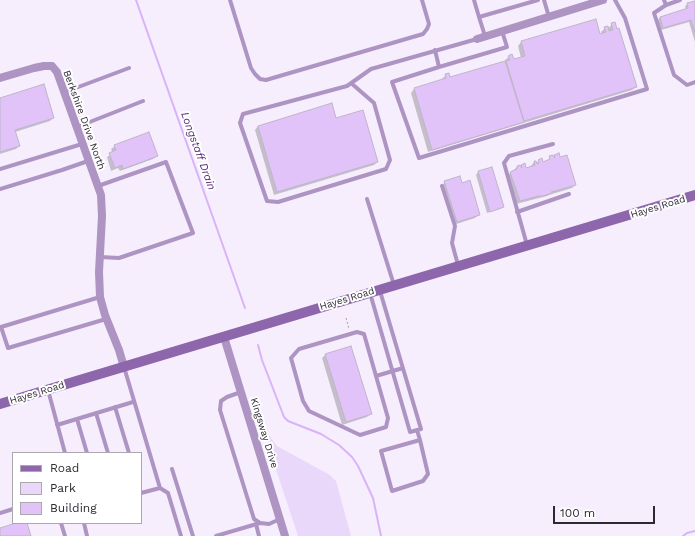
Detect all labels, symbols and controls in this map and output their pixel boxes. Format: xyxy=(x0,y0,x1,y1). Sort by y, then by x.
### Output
street label: Berkshire Drive North xyxy=(60,69,108,171)
water label: Longstaff Drain xyxy=(178,110,218,192)
street label: Hayes Road xyxy=(629,193,687,221)
street label: Hayes Road xyxy=(318,285,376,313)
street label: Hayes Road xyxy=(8,379,66,407)
street label: Kingsway Drive xyxy=(248,396,280,470)
legend xyxy=(12,452,142,524)
text: Road xyxy=(50,461,79,475)
text: Park xyxy=(50,481,76,495)
scale bar xyxy=(555,498,657,524)
text: Building xyxy=(50,501,97,515)
text: 100 m xyxy=(560,506,595,520)

